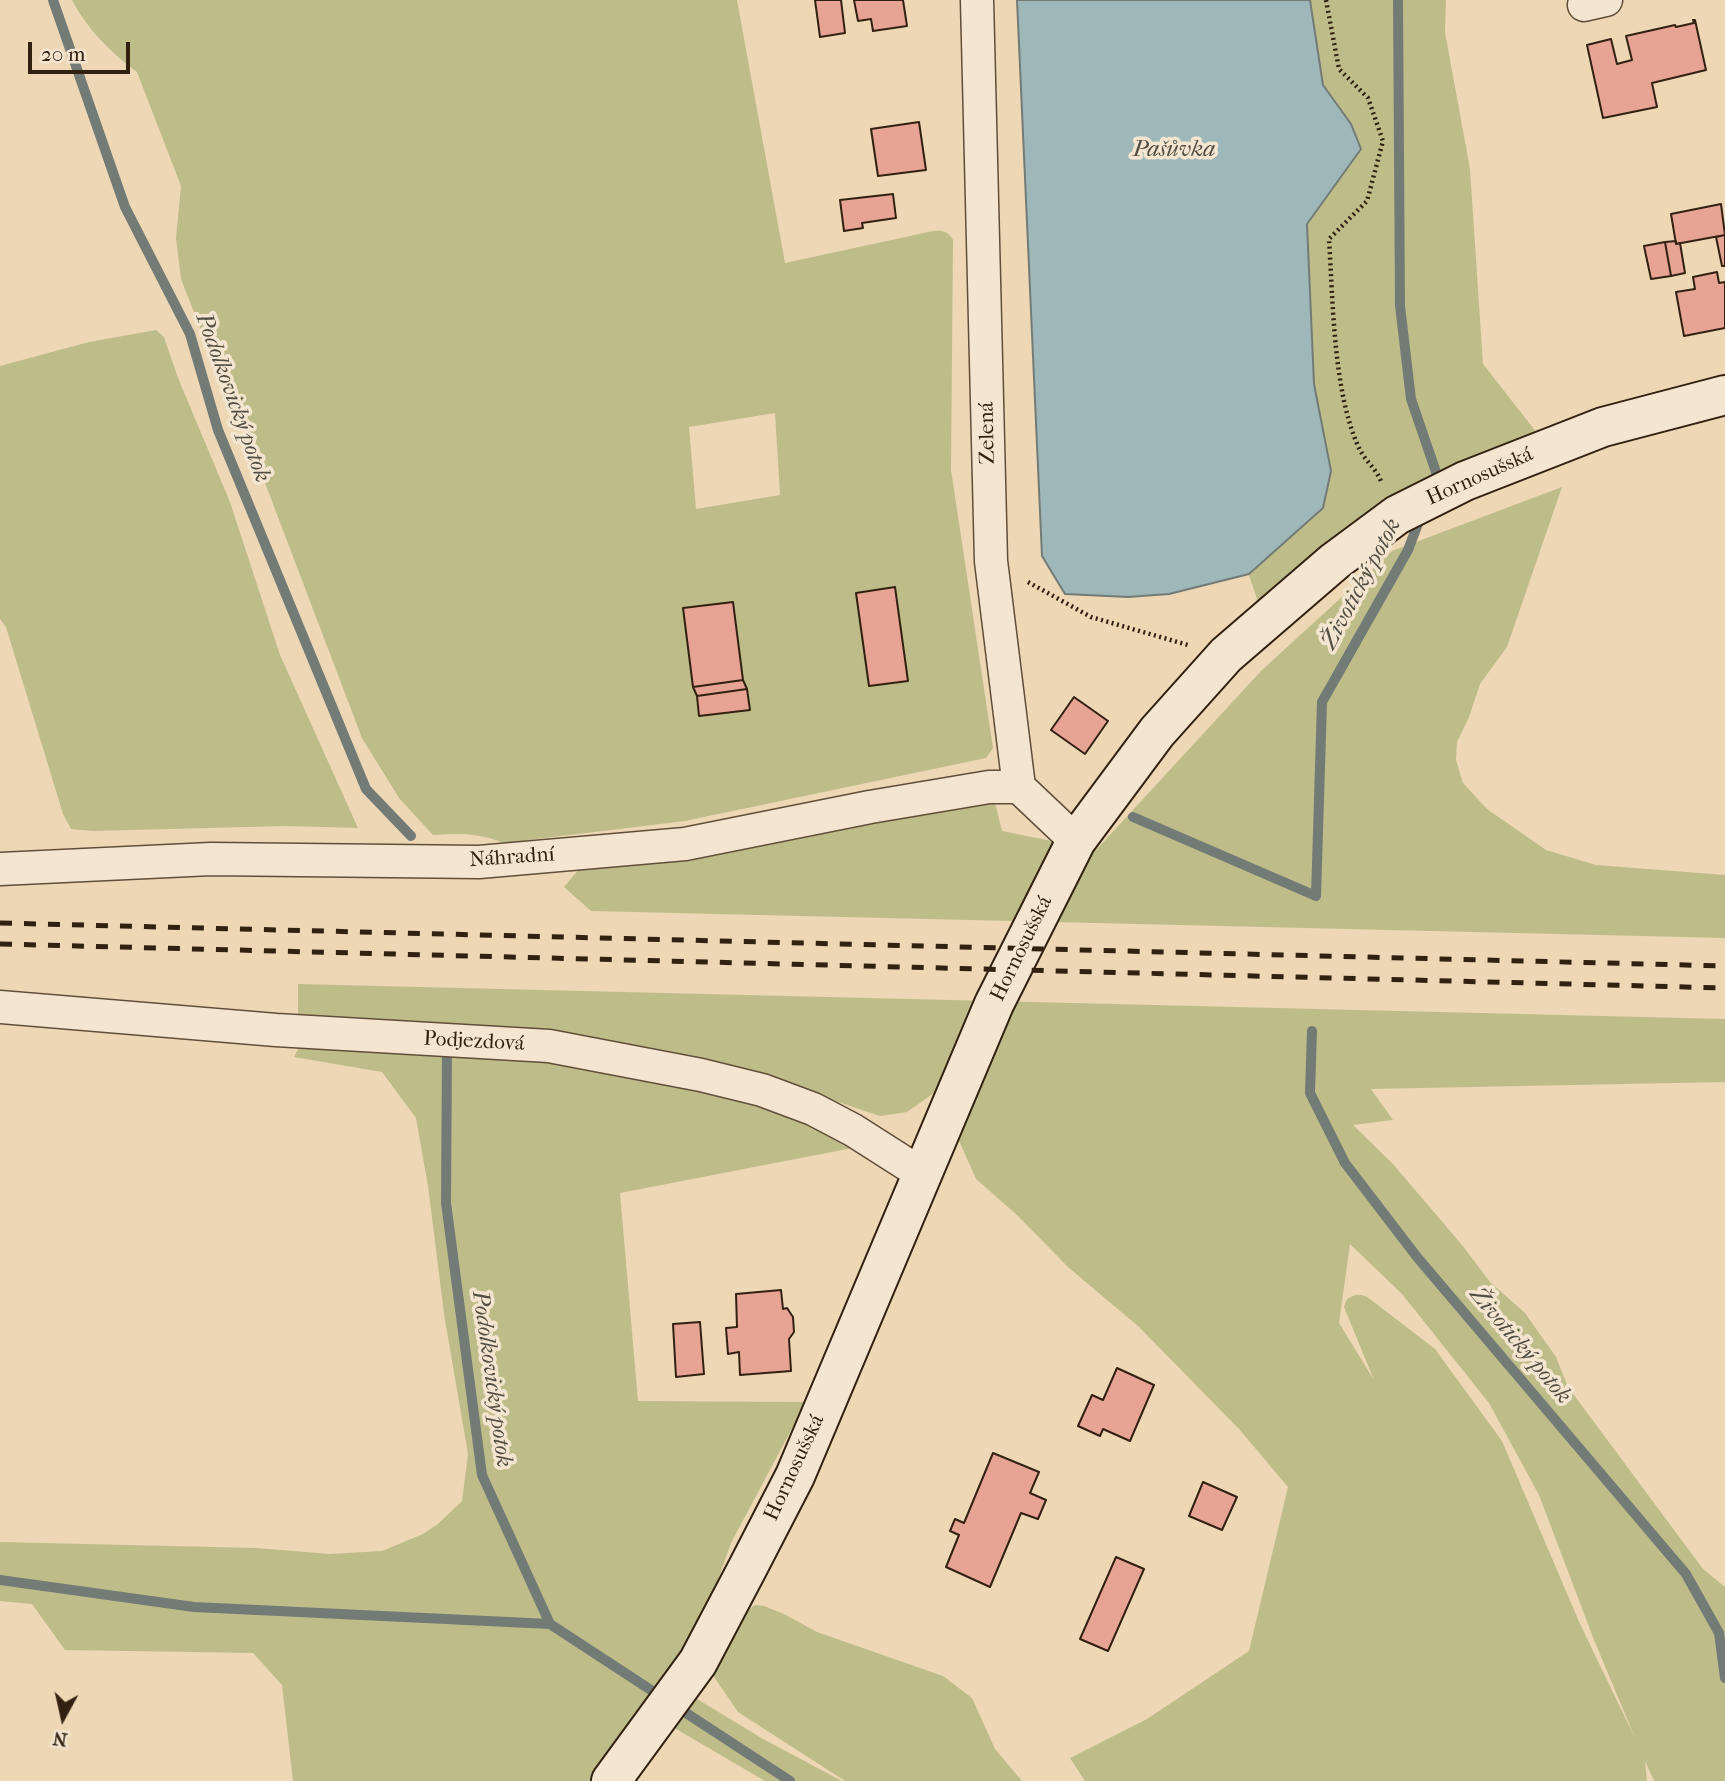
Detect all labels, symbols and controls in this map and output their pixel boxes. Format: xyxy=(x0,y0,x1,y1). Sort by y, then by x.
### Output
scale bar xyxy=(32,28,133,72)
text: 20 m xyxy=(41,42,85,66)
water label: Pašůvka xyxy=(1133,136,1215,164)
water label: Podolkovický potok xyxy=(189,310,275,486)
street label: Zelená xyxy=(975,402,1001,464)
street label: Hornosušská xyxy=(1423,442,1537,512)
water label: Životický potok xyxy=(1316,514,1408,654)
street label: Náhradní xyxy=(469,842,555,874)
street label: Hornosušská xyxy=(986,892,1058,1006)
street label: Podjezdová xyxy=(423,1027,525,1057)
water label: Životický potok xyxy=(1463,1282,1577,1410)
water label: Podolkovický potok xyxy=(465,1289,517,1469)
street label: Hornosušská xyxy=(759,1411,831,1525)
north arrow xyxy=(28,1683,98,1753)
text: N xyxy=(51,1727,69,1751)

